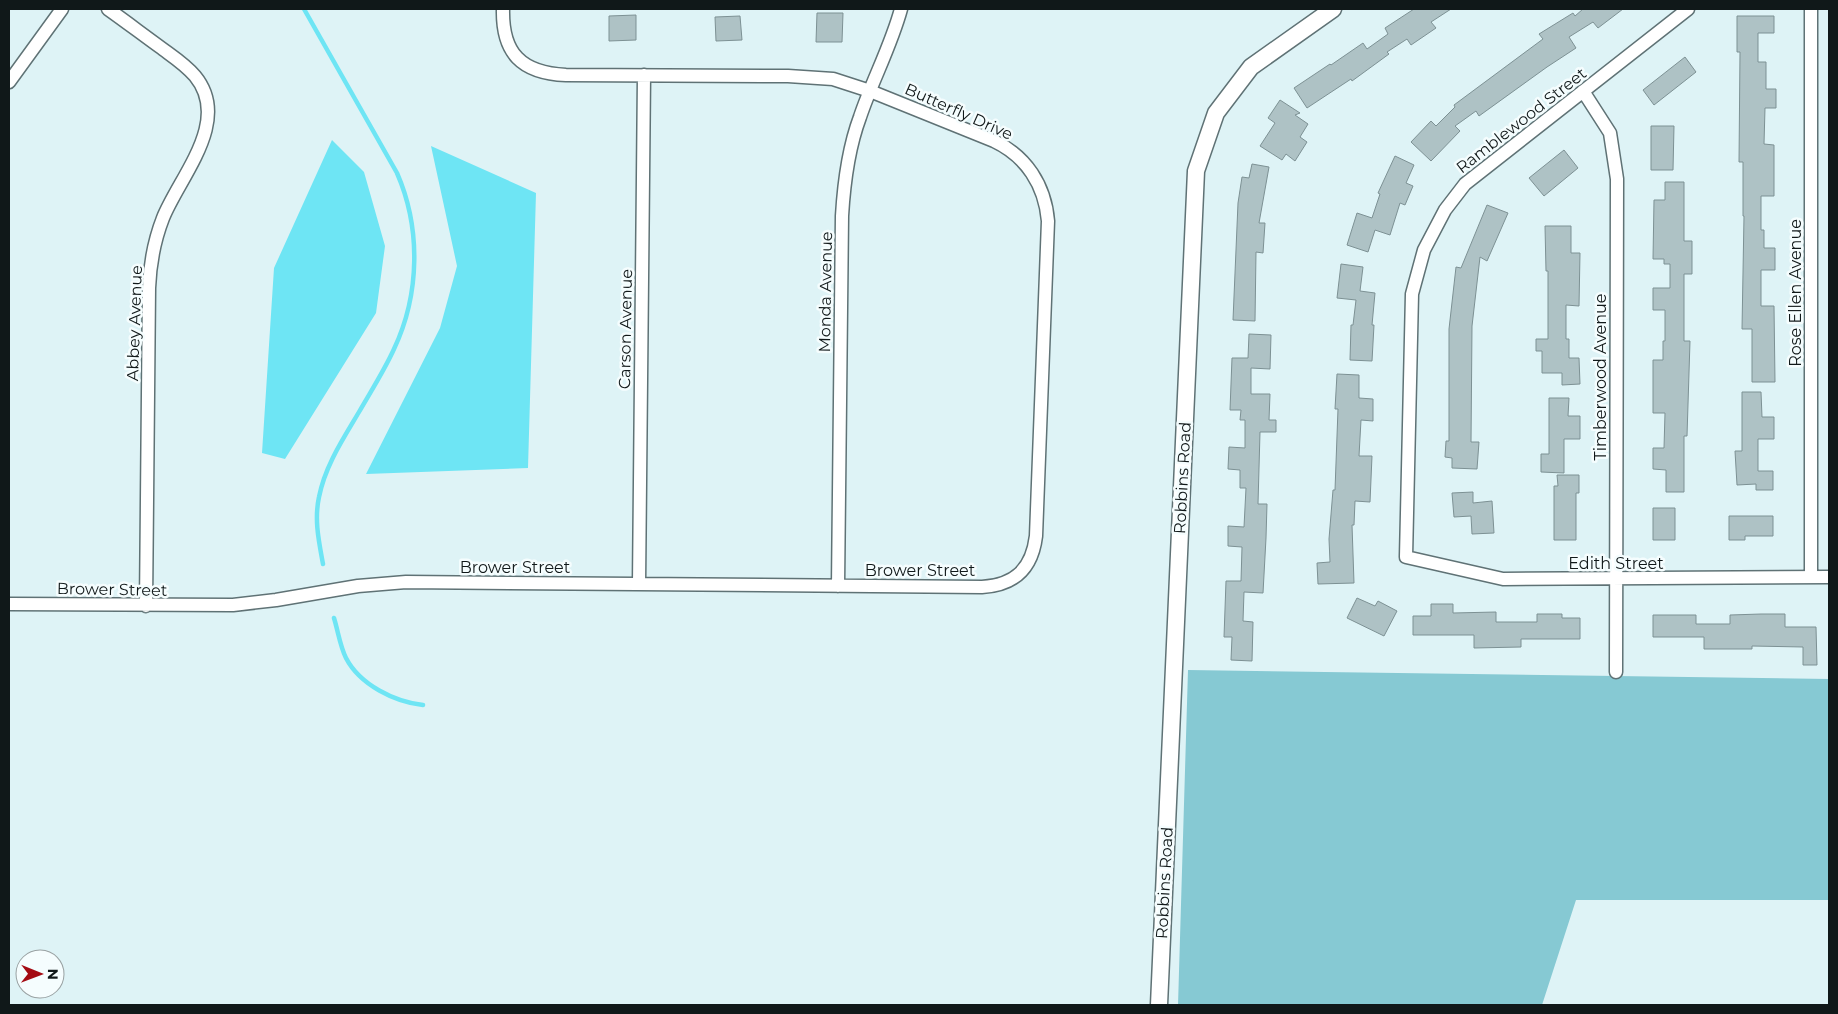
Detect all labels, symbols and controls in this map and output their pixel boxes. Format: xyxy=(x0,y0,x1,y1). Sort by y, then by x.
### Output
street label: Ramblewood Street xyxy=(1452,63,1591,177)
street label: Butterfly Drive xyxy=(902,79,1016,144)
street label: Rose Ellen Avenue xyxy=(1786,219,1805,367)
street label: Monda Avenue xyxy=(815,231,836,353)
street label: Abbey Avenue xyxy=(123,265,146,381)
street label: Carson Avenue xyxy=(615,269,636,389)
street label: Timberwood Avenue xyxy=(1591,294,1610,460)
street label: Robbins Road xyxy=(1170,421,1195,535)
street label: Edith Street xyxy=(1568,554,1664,573)
street label: Brower Street xyxy=(460,558,571,577)
street label: Brower Street xyxy=(865,561,976,580)
street label: Brower Street xyxy=(57,579,168,600)
street label: Robbins Road xyxy=(1152,826,1177,940)
north arrow xyxy=(15,949,65,999)
text: N xyxy=(44,968,62,980)

